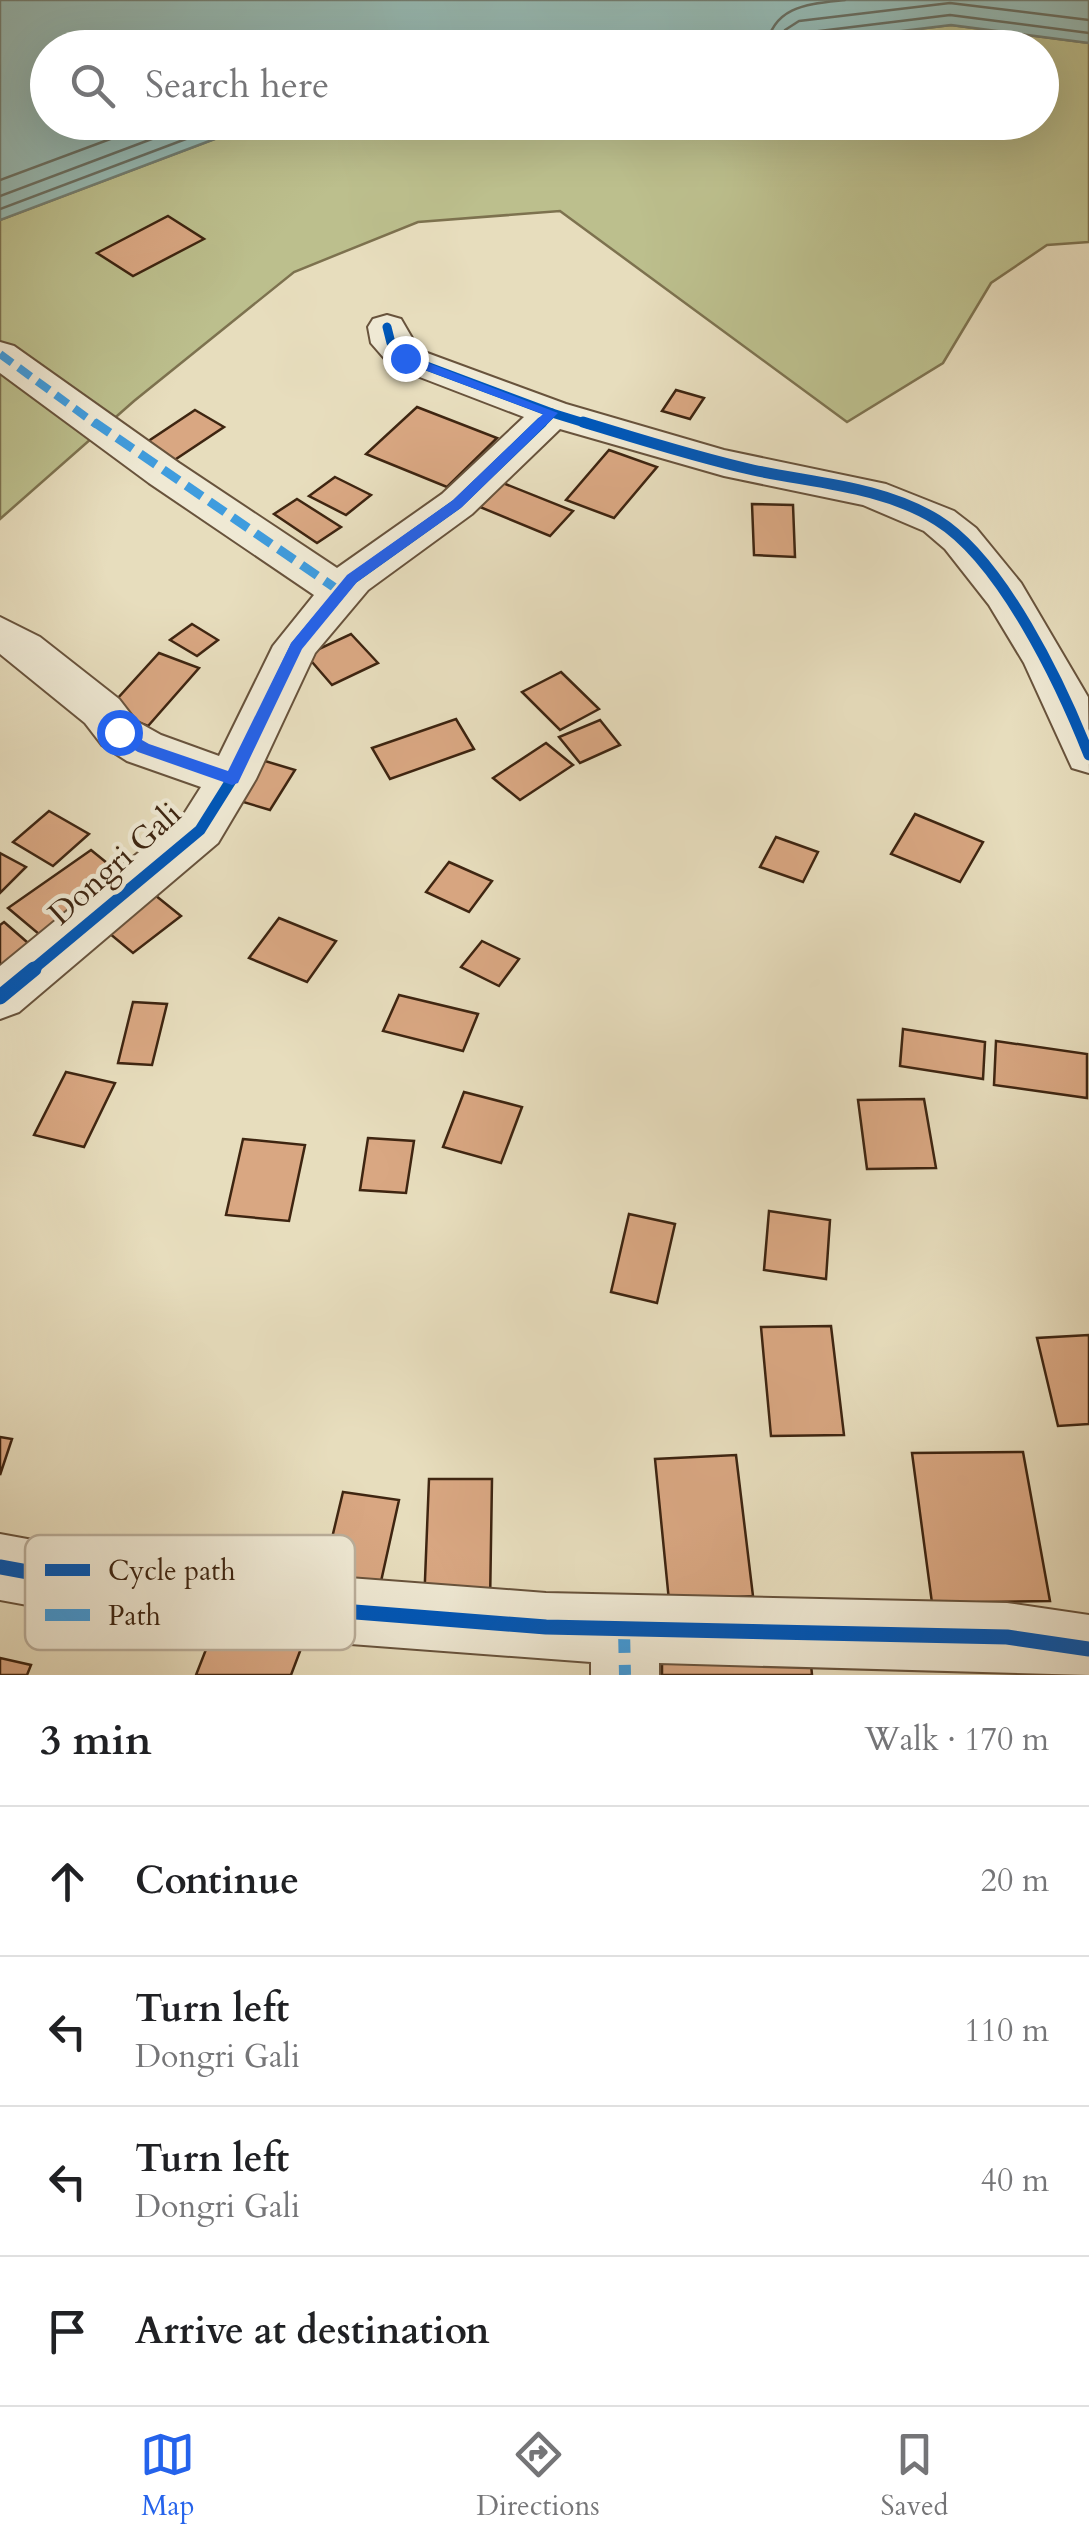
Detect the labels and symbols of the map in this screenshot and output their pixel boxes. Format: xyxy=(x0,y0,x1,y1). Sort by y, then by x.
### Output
route end xyxy=(383,336,429,382)
route start xyxy=(97,710,143,756)
street label: Dongri Gali xyxy=(39,792,191,936)
legend xyxy=(25,1535,355,1650)
text: Cycle path xyxy=(108,1552,236,1590)
text: Path xyxy=(108,1597,161,1635)

